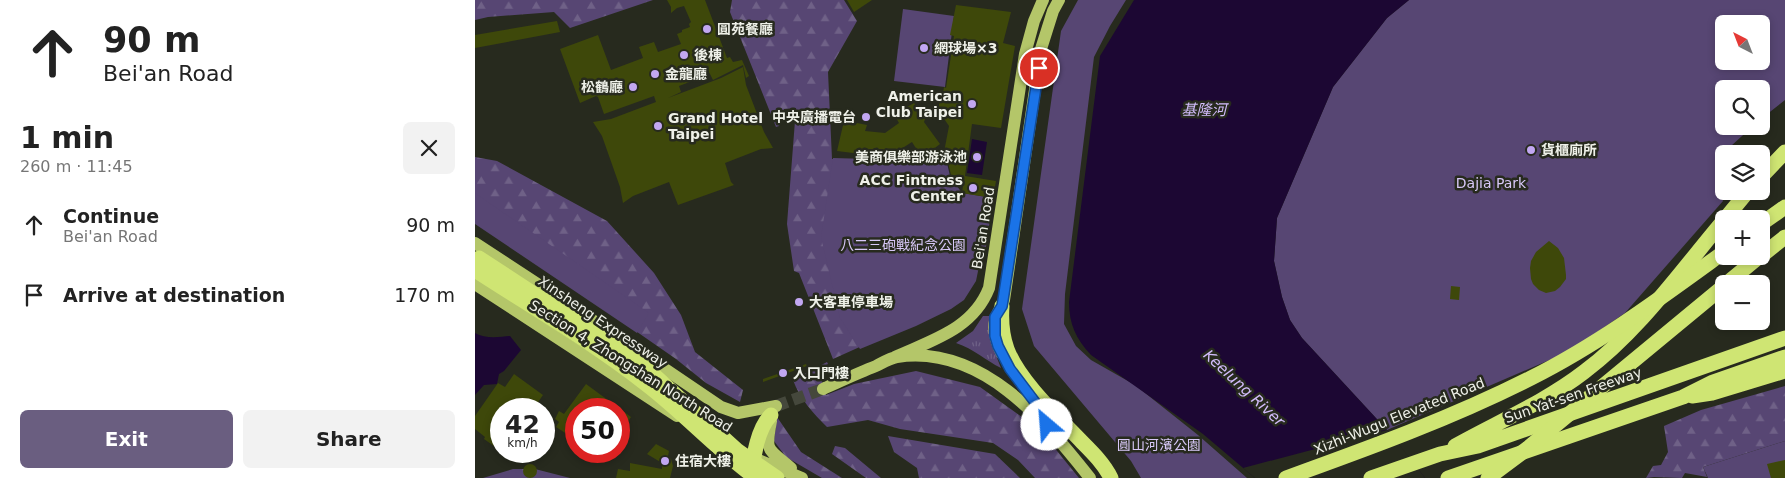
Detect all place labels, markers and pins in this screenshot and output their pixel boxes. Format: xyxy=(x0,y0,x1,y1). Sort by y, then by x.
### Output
place label: 圓苑餐廳 xyxy=(717,21,773,37)
marker: 圓苑餐廳 xyxy=(701,23,713,35)
place label: 網球場×3 xyxy=(934,40,997,56)
marker: 網球場×3 xyxy=(918,42,930,54)
place label: 後棟 xyxy=(694,47,722,63)
pin xyxy=(1018,47,1060,89)
marker: 後棟 xyxy=(678,49,690,61)
place label: 金龍廳 xyxy=(665,66,707,82)
marker: 金龍廳 xyxy=(649,68,661,80)
place label: 松鶴廳 xyxy=(581,79,623,95)
marker: 松鶴廳 xyxy=(627,81,639,93)
place label: American Club Taipei xyxy=(876,88,962,120)
marker: American Club Taipei xyxy=(966,98,978,110)
place label: 中央廣播電台 xyxy=(772,109,856,125)
place label: Grand Hotel Taipei xyxy=(668,110,763,142)
marker: 中央廣播電台 xyxy=(860,111,872,123)
marker: Grand Hotel Taipei xyxy=(652,120,664,132)
place label: 貨櫃廁所 xyxy=(1541,142,1597,158)
marker: 貨櫃廁所 xyxy=(1525,144,1537,156)
place label: 美商俱樂部游泳池 xyxy=(855,149,967,165)
marker: 美商俱樂部游泳池 xyxy=(971,151,983,163)
place label: ACC Fintness Center xyxy=(860,172,963,204)
marker: ACC Fintness Center xyxy=(967,182,979,194)
place label: 大客車停車場 xyxy=(809,294,893,310)
marker: 大客車停車場 xyxy=(793,296,805,308)
place label: 入口門樓 xyxy=(793,365,849,381)
marker: 入口門樓 xyxy=(777,367,789,379)
place label: 住宿大樓 xyxy=(675,453,731,469)
marker: 住宿大樓 xyxy=(659,455,671,467)

